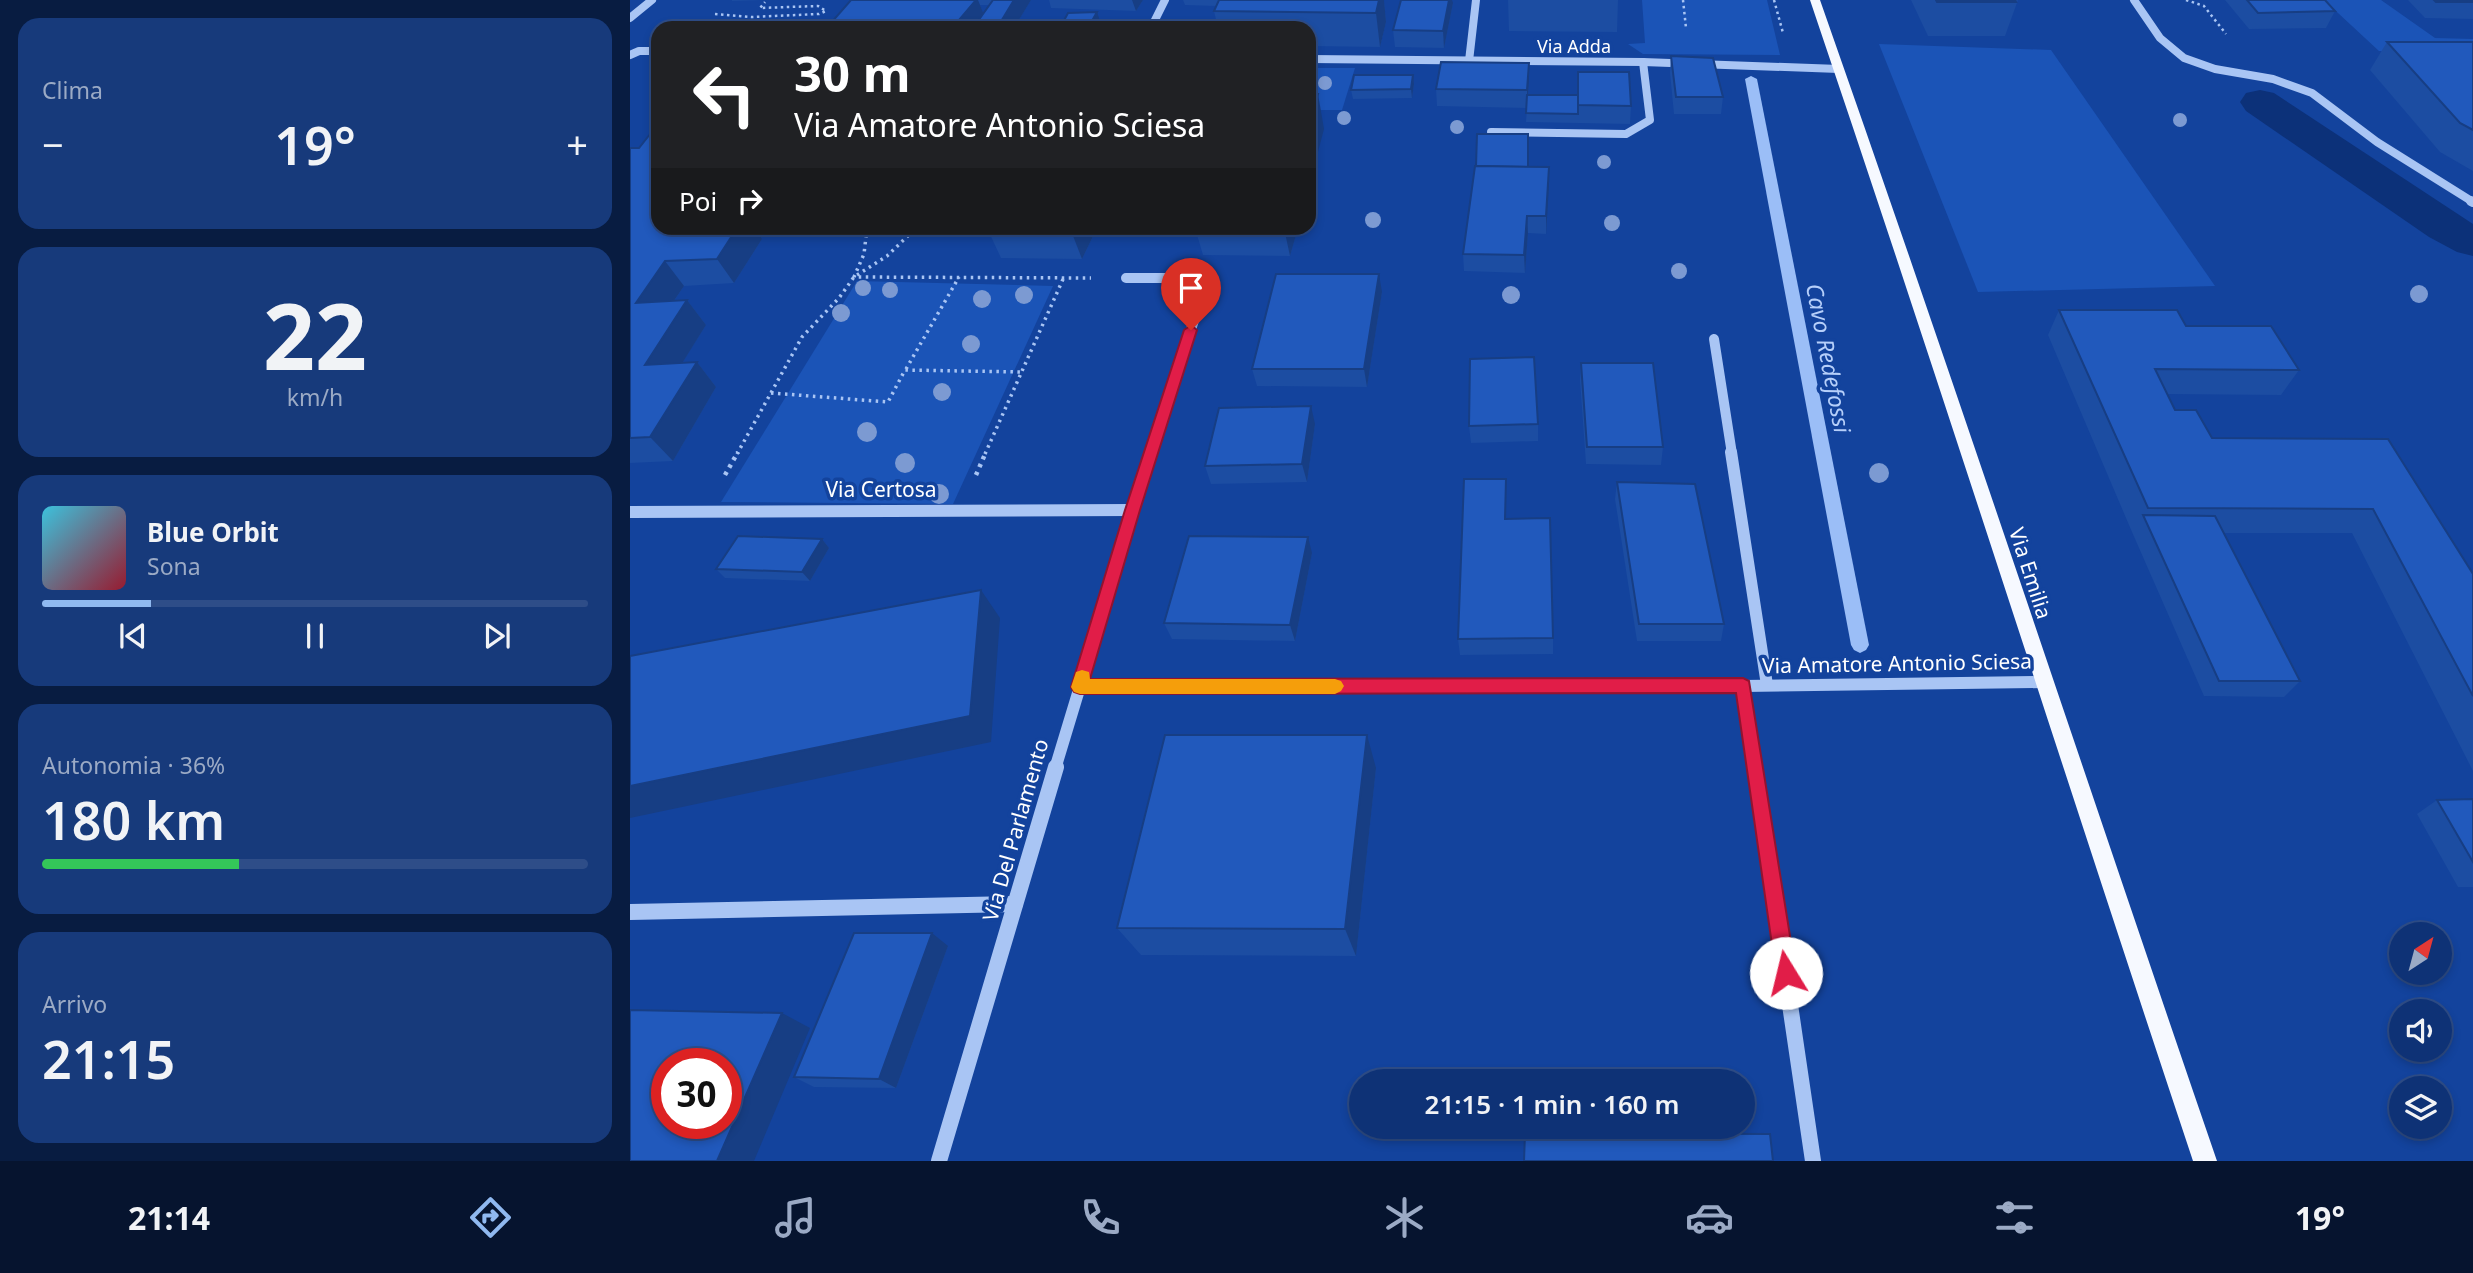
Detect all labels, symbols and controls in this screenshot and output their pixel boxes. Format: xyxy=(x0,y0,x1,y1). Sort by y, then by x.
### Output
street label: Via Adda xyxy=(1537,34,1611,58)
text: 30 m xyxy=(794,40,911,106)
icon: left xyxy=(679,49,770,140)
text: Clima xyxy=(42,74,103,106)
text: Via Amatore Antonio Sciesa xyxy=(794,103,1205,146)
text: 19° xyxy=(274,109,356,180)
text: − xyxy=(42,118,64,170)
text: + xyxy=(566,118,588,170)
icon: right xyxy=(731,182,769,220)
text: Poi xyxy=(679,183,717,219)
pin xyxy=(1161,258,1221,330)
icon: arrive xyxy=(1172,269,1210,307)
text: 22 xyxy=(263,273,367,397)
water label: Cavo Redefossi xyxy=(1799,280,1859,437)
text: km/h xyxy=(287,381,343,413)
street label: Via Certosa xyxy=(825,475,937,503)
text: Blue Orbit xyxy=(147,514,279,550)
street label: Via Emilia xyxy=(2003,524,2059,622)
text: Sona xyxy=(147,550,201,582)
icon: previous xyxy=(114,617,152,655)
icon: pause xyxy=(296,617,334,655)
icon: next xyxy=(478,617,516,655)
street label: Via Amatore Antonio Sciesa xyxy=(1762,647,2032,679)
street label: Via Del Parlamento xyxy=(976,736,1054,924)
text: Autonomia · 36% xyxy=(42,749,225,781)
text: 180 km xyxy=(42,784,225,855)
north arrow xyxy=(2389,922,2452,985)
map controls xyxy=(2389,922,2452,1139)
position arrow xyxy=(1749,936,1823,1010)
text: Arrivo xyxy=(42,988,107,1020)
button: sound xyxy=(2389,999,2452,1062)
text: 21:15 xyxy=(42,1023,175,1094)
speed limit sign: 30 xyxy=(651,1048,742,1139)
button: layers xyxy=(2389,1076,2452,1139)
text: 21:15 · 1 min · 160 m xyxy=(1425,1086,1679,1122)
icon: directions xyxy=(466,1193,515,1242)
icon: music xyxy=(771,1193,820,1242)
icon: phone xyxy=(1076,1193,1125,1242)
icon: climate xyxy=(1380,1193,1429,1242)
icon: car xyxy=(1685,1193,1734,1242)
icon: filters xyxy=(1990,1193,2039,1242)
text: 21:14 xyxy=(128,1196,210,1239)
text: 19° xyxy=(2295,1196,2345,1239)

